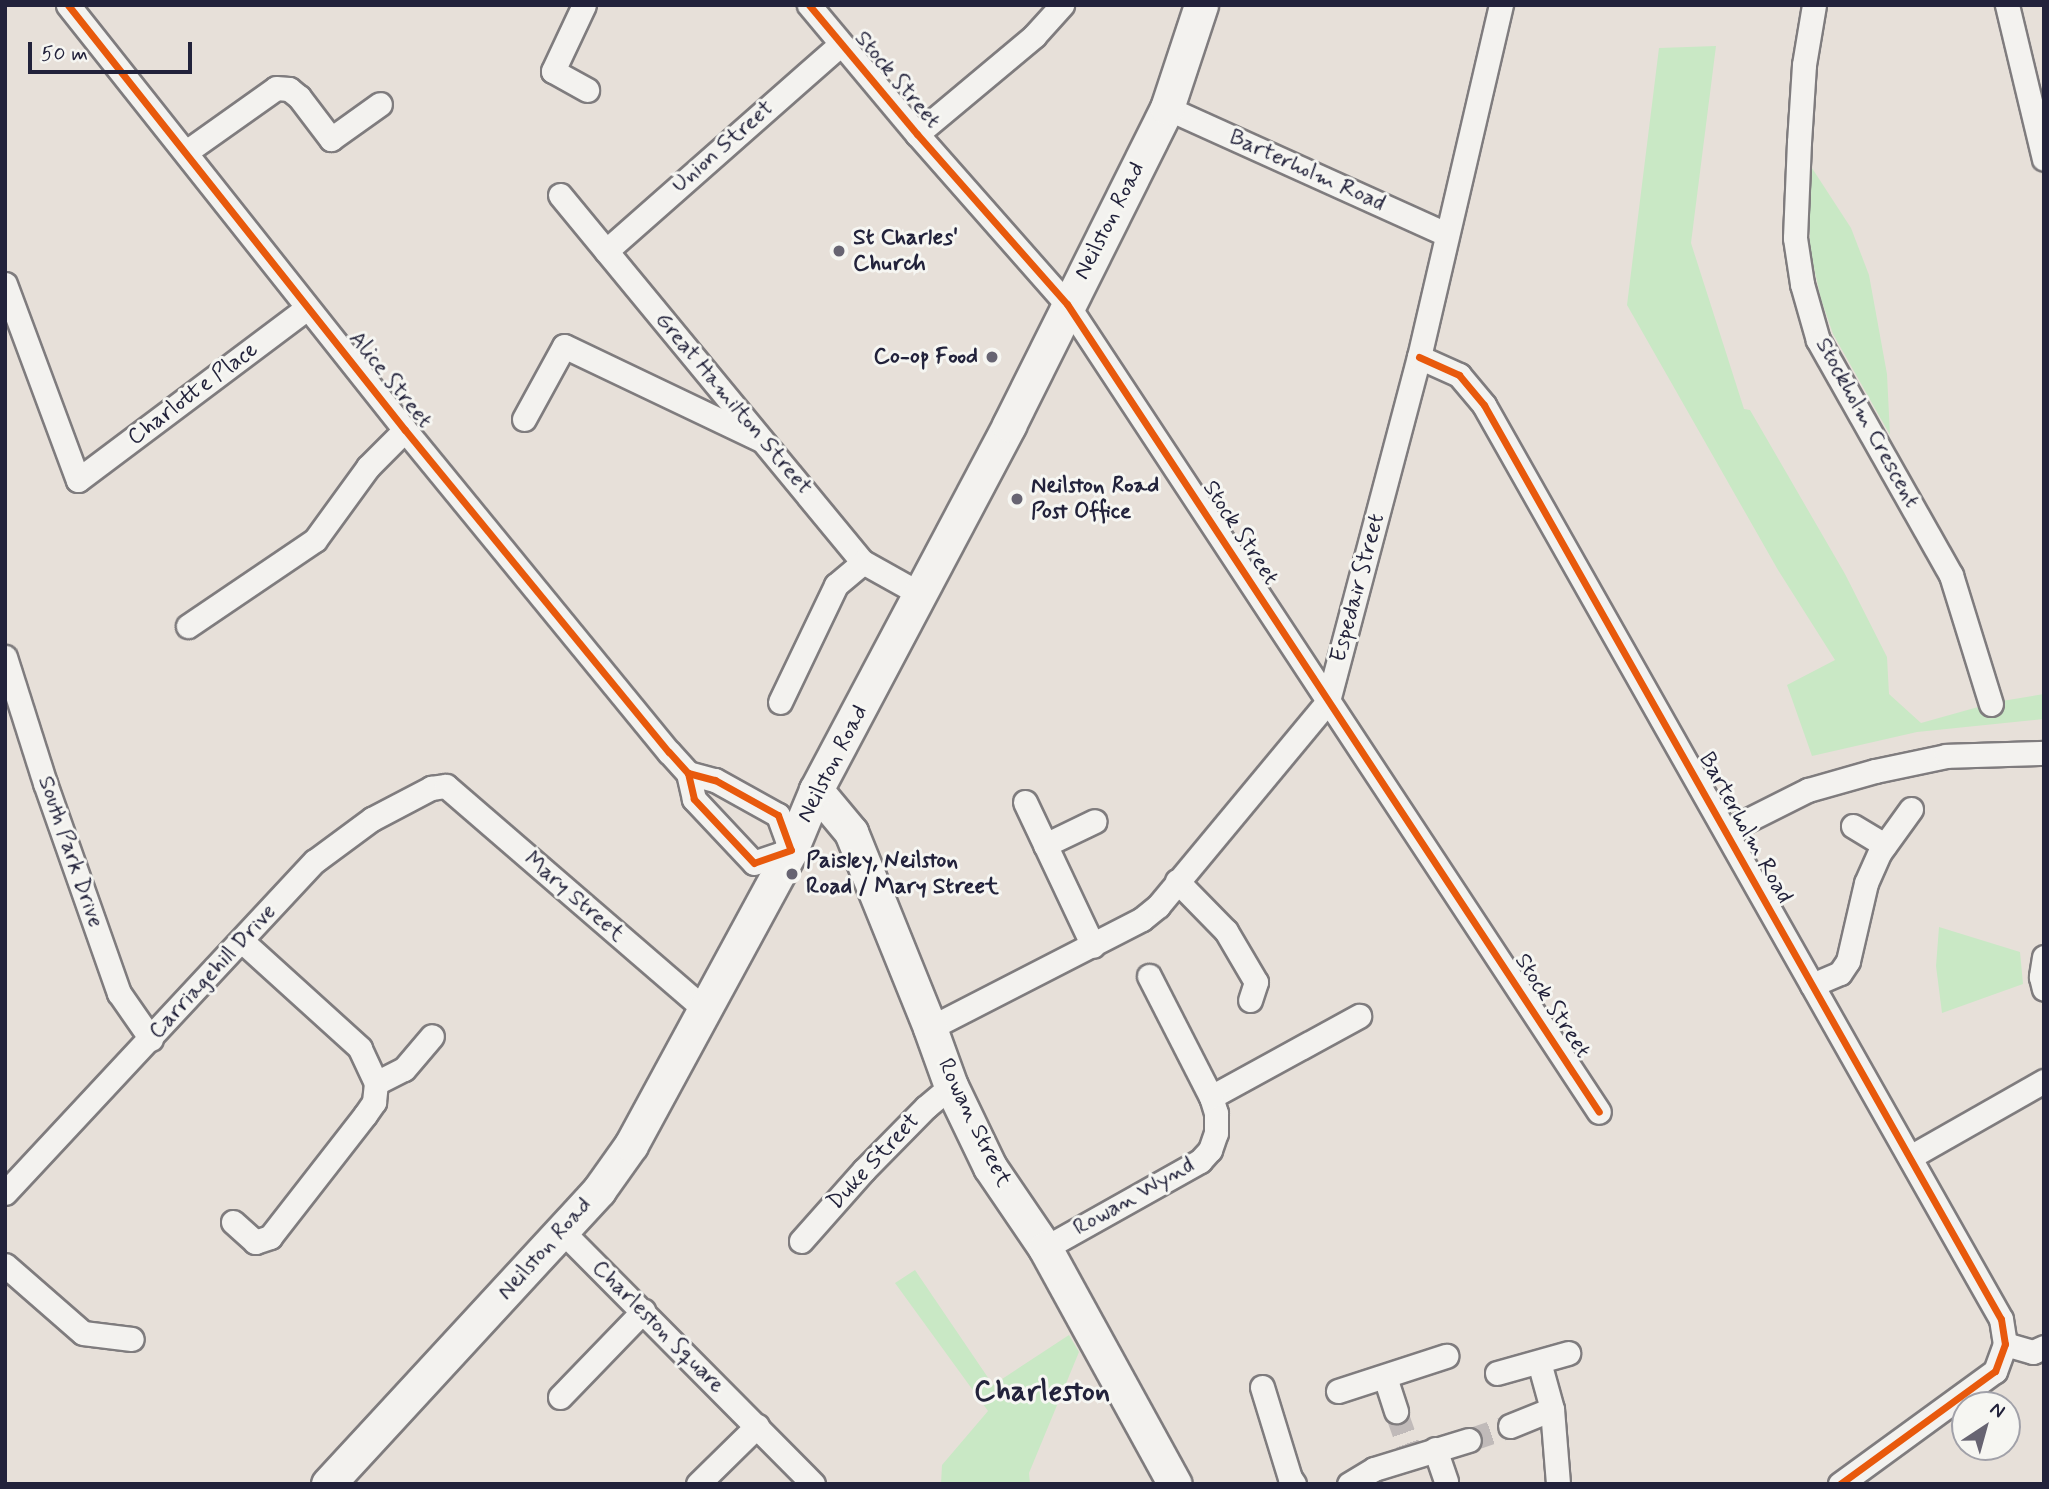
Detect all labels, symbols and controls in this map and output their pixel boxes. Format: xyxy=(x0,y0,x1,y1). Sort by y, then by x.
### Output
street label: Stock Street xyxy=(847,24,947,136)
scale bar xyxy=(32,28,196,72)
text: 50 m xyxy=(41,40,88,68)
street label: Union Street xyxy=(666,95,780,199)
street label: Barterholm Road xyxy=(1225,124,1389,218)
street label: Neilston Road xyxy=(1069,159,1151,283)
place label: St Charles' Church xyxy=(853,224,964,278)
marker: St Charles' Church xyxy=(831,243,847,259)
street label: Great Hamilton Street xyxy=(649,308,817,500)
street label: Alice Street xyxy=(341,324,439,436)
street label: Stockholm Crescent xyxy=(1808,332,1926,514)
street label: Charlotte Place xyxy=(122,336,264,452)
place label: Co-op Food xyxy=(874,343,978,371)
marker: Co-op Food xyxy=(984,349,1000,365)
place label: Neilston Road Post Office xyxy=(1031,472,1157,526)
street label: Stock Street xyxy=(1195,474,1285,592)
marker: Neilston Road Post Office xyxy=(1009,491,1025,507)
street label: Espedair Street xyxy=(1324,509,1392,667)
street label: Neilston Road xyxy=(792,702,874,826)
street label: Barterholm Road xyxy=(1692,748,1798,908)
street label: South Park Drive xyxy=(31,772,109,932)
street label: Mary Street xyxy=(518,846,630,948)
place label: Paisley, Neilston Road / Mary Street xyxy=(806,847,999,901)
marker: Paisley, Neilston Road / Mary Street xyxy=(784,866,800,882)
street label: Carriagehill Drive xyxy=(144,899,282,1045)
street label: Stock Street xyxy=(1507,947,1597,1065)
street label: Rowan Street xyxy=(931,1054,1017,1192)
street label: Duke Street xyxy=(822,1108,926,1216)
street label: Rowan Wynd xyxy=(1069,1151,1199,1243)
street label: Neilston Road xyxy=(493,1193,597,1305)
street label: Charleston Square xyxy=(585,1254,731,1400)
district label: Charleston xyxy=(974,1374,1110,1410)
north arrow xyxy=(1951,1391,2021,1461)
text: N xyxy=(1985,1396,2010,1424)

